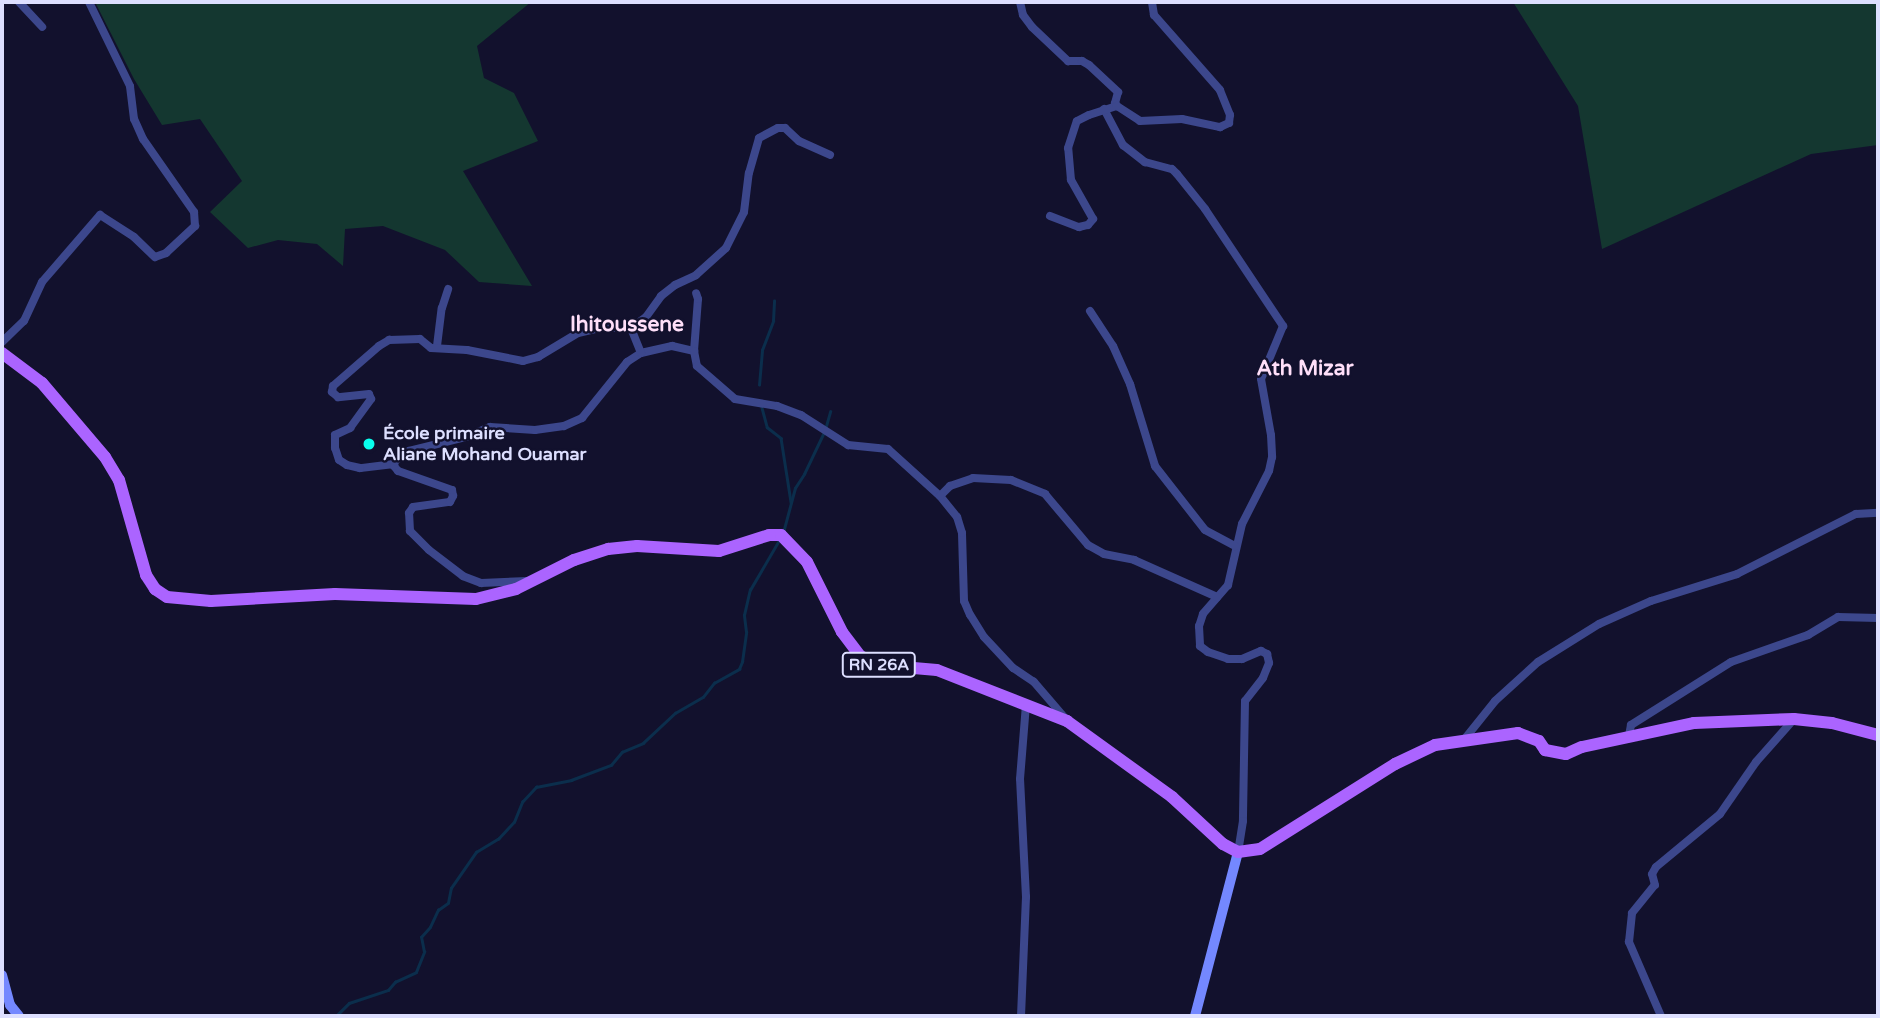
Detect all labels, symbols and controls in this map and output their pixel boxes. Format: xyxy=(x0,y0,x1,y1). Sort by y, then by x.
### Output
district label: Ihitoussene xyxy=(570,312,684,338)
district label: Ath Mizar xyxy=(1256,356,1354,382)
place label: École primaire Aliane Mohand Ouamar xyxy=(383,423,586,466)
marker: École primaire Aliane Mohand Ouamar xyxy=(361,436,377,452)
road number: RN 26A xyxy=(840,652,917,678)

